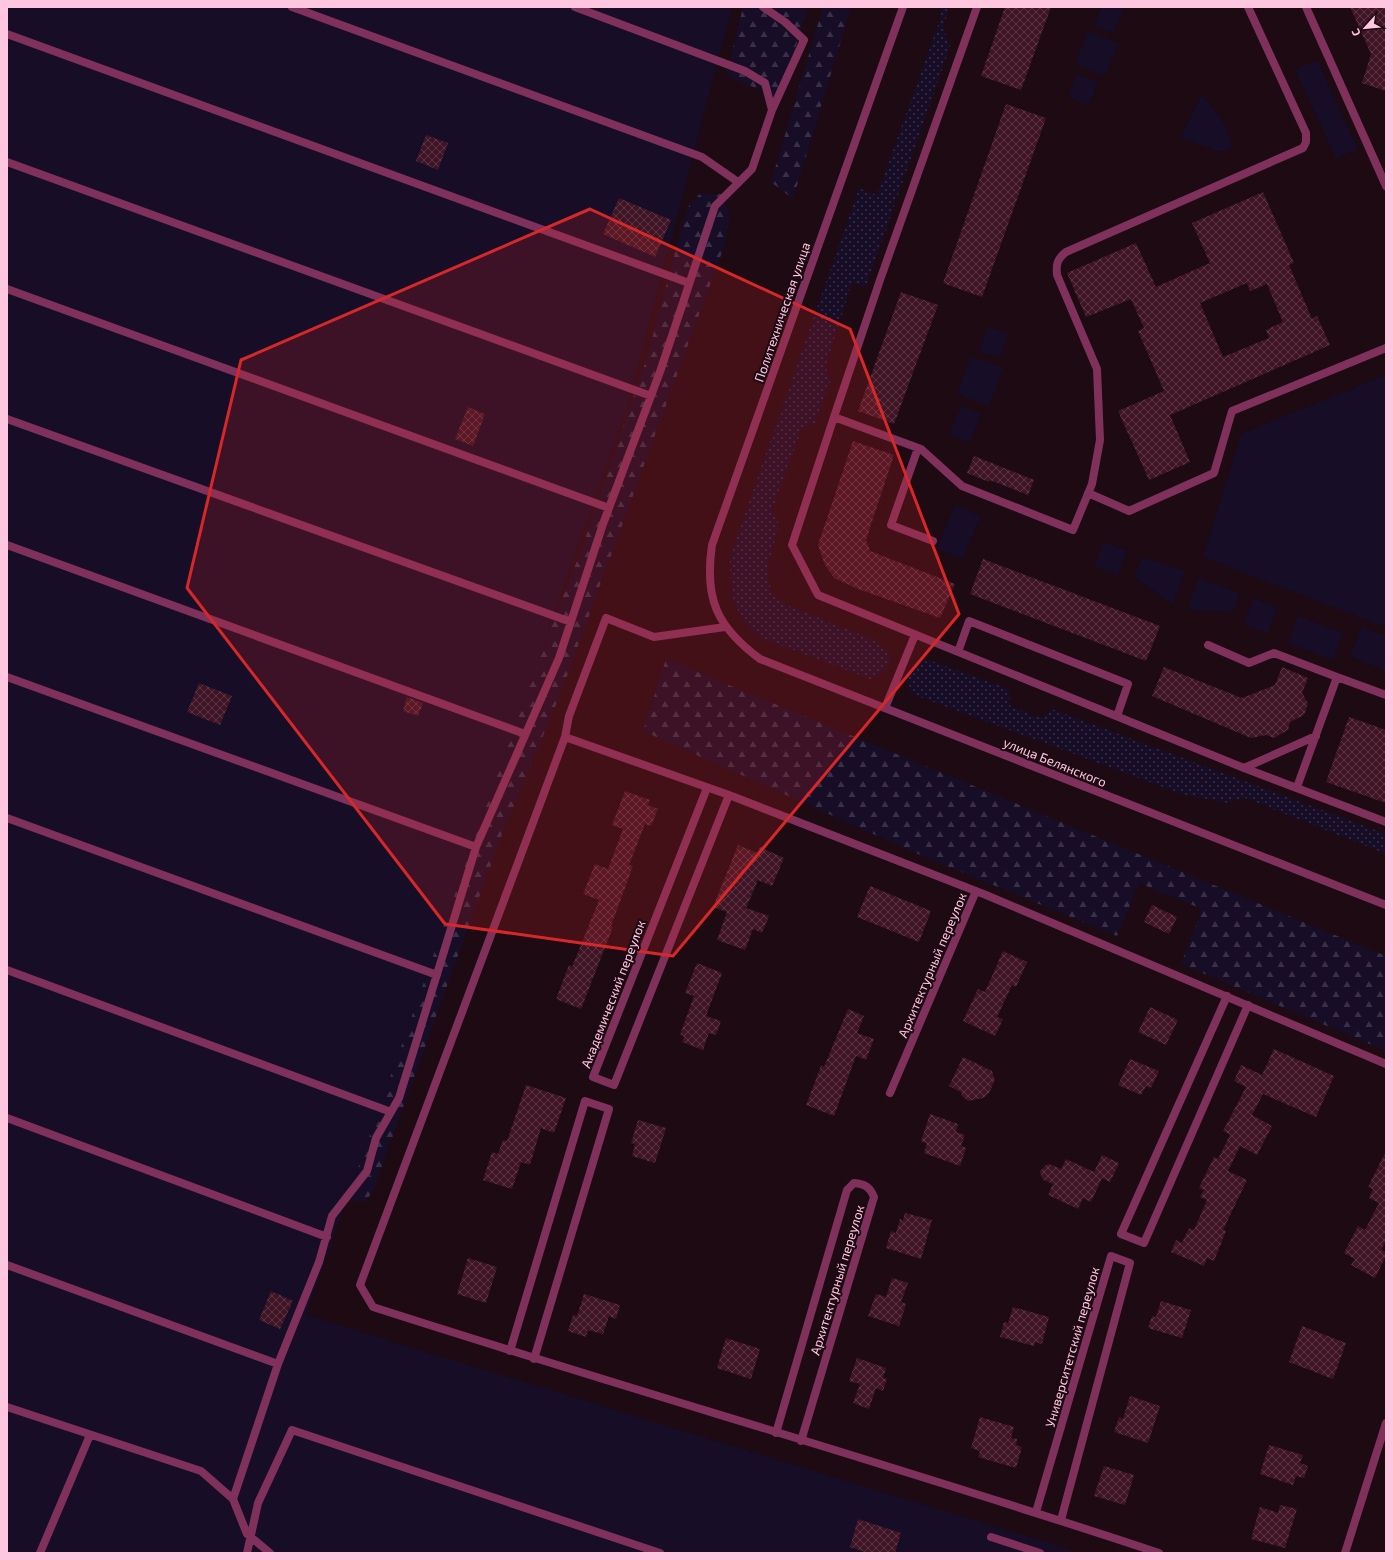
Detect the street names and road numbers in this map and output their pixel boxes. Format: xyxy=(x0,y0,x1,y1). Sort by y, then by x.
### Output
street label: Политехническая улица xyxy=(751,240,813,384)
street label: улица Белянского xyxy=(1001,734,1109,790)
street label: Архитектурный переулок xyxy=(894,890,970,1040)
street label: Академический переулок xyxy=(577,918,649,1070)
street label: Архитектурный переулок xyxy=(807,1203,867,1357)
street label: Университетский переулок xyxy=(1041,1265,1103,1429)

